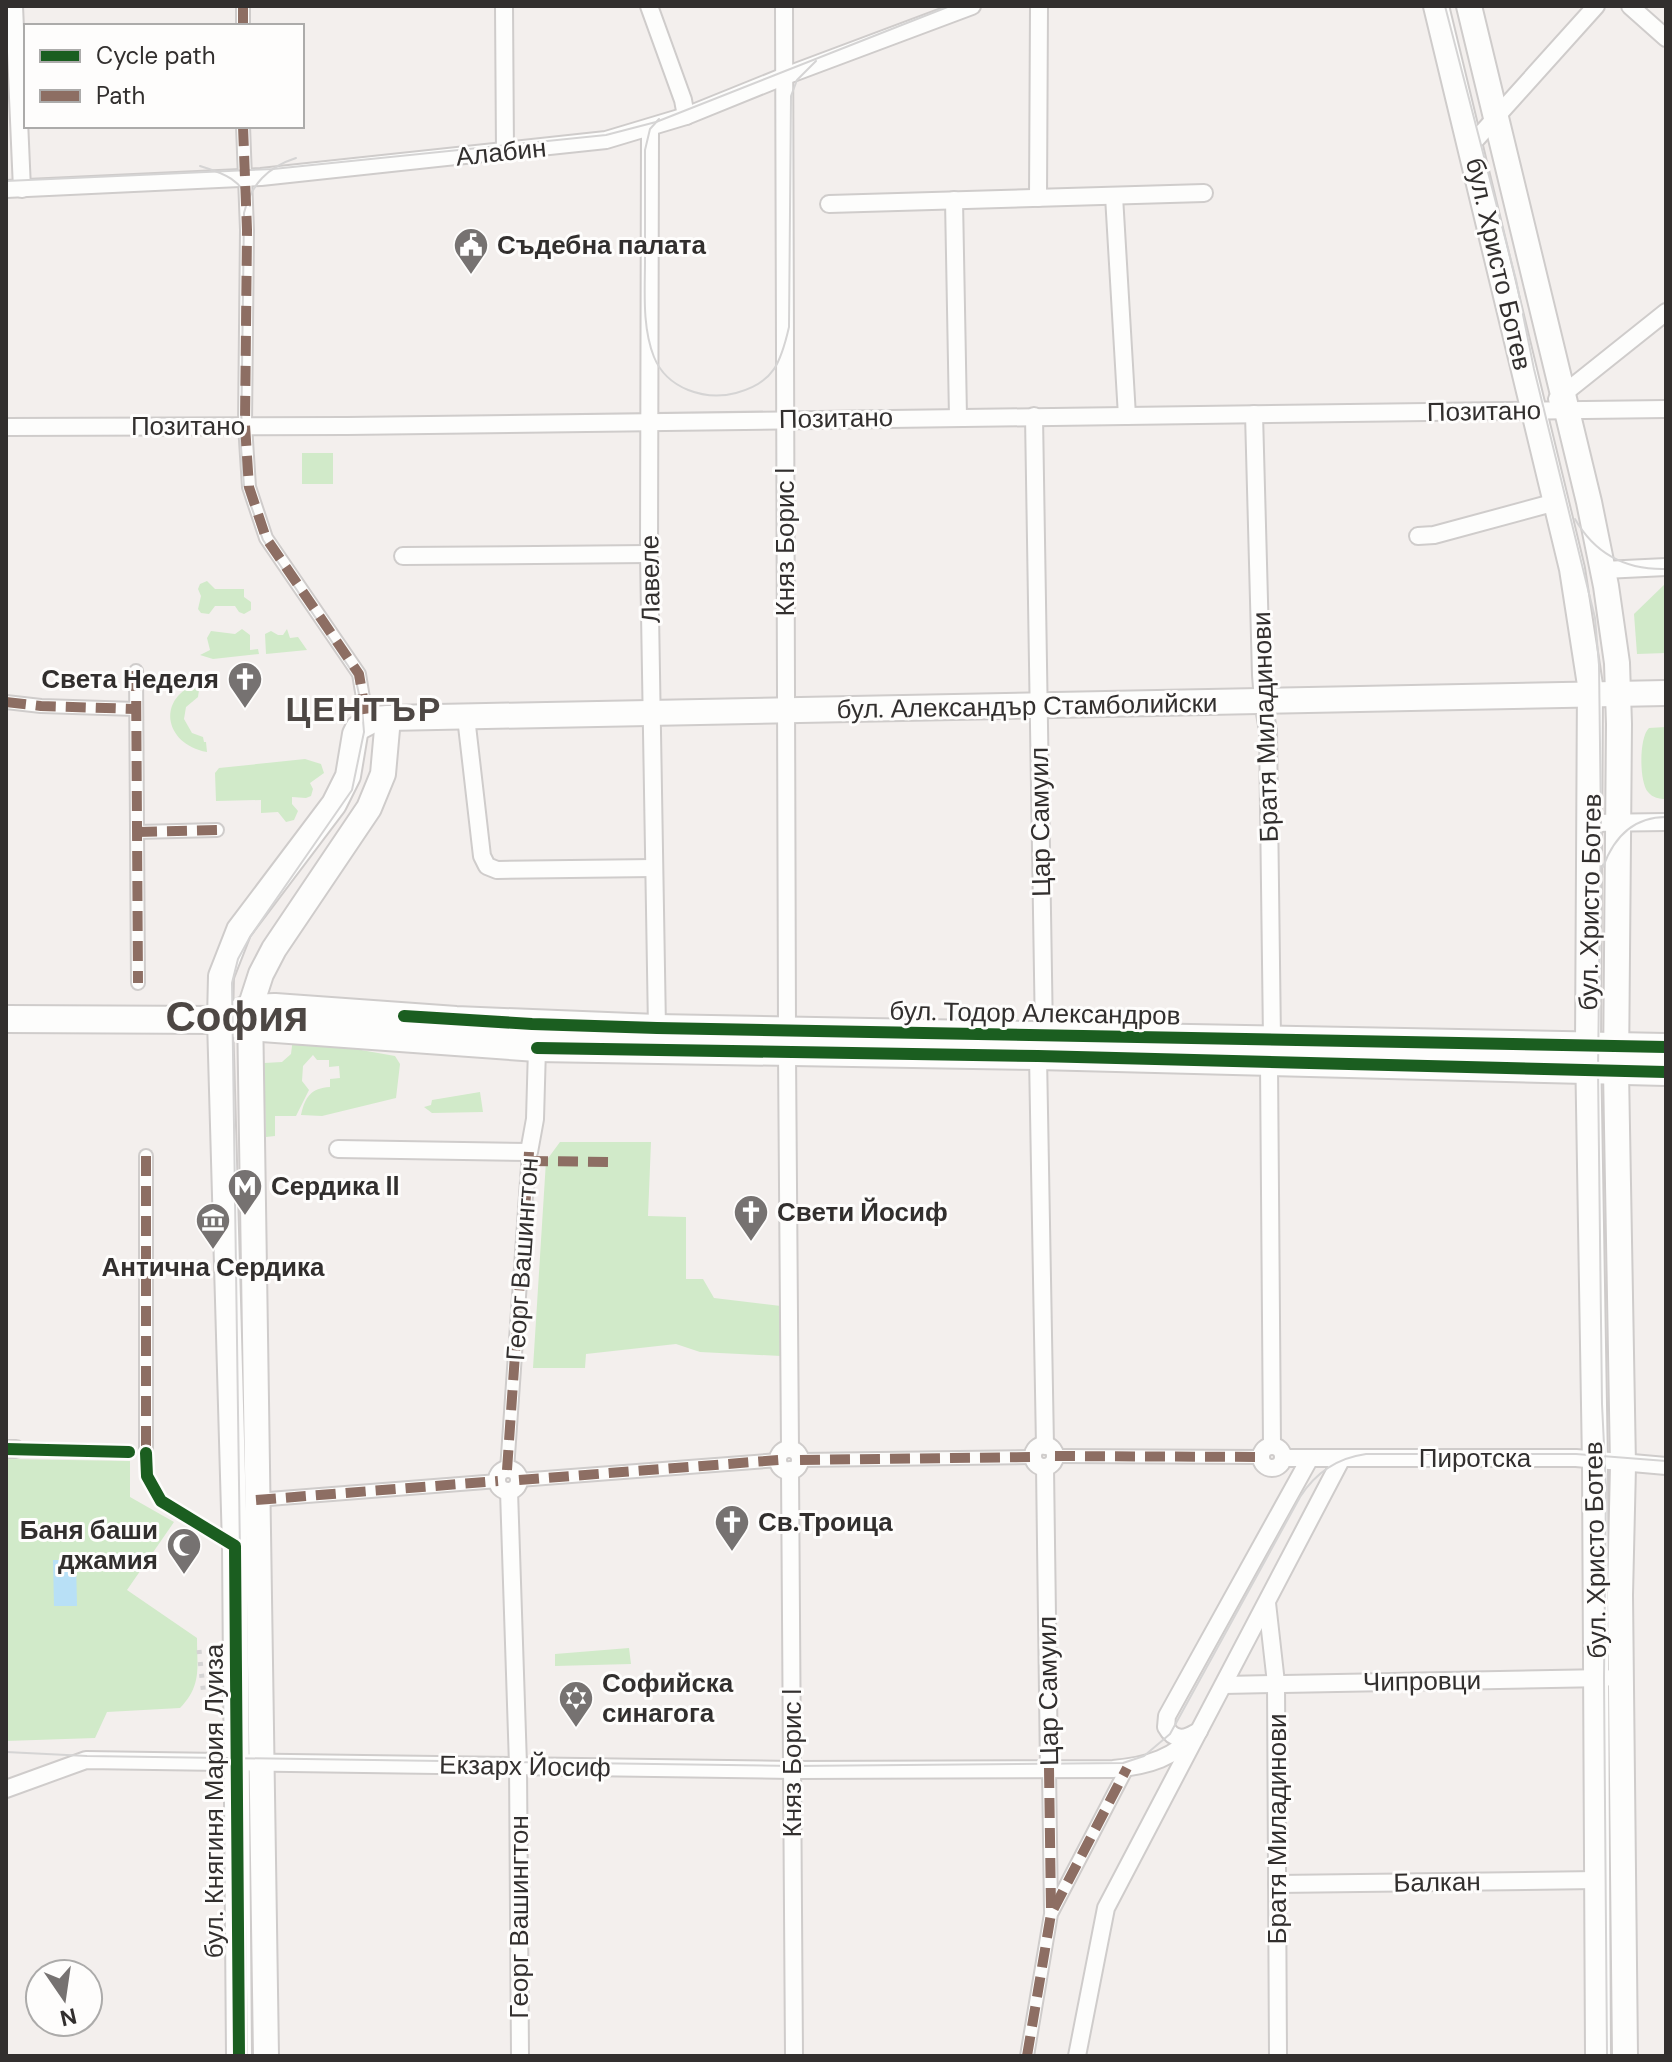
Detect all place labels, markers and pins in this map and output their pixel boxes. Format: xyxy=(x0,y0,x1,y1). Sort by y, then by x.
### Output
public building icon: Съдебна палата xyxy=(452,226,490,276)
place label: Съдебна палата xyxy=(497,228,707,262)
church icon: Света Неделя xyxy=(226,660,264,710)
place label: Света Неделя xyxy=(41,662,219,696)
metro station icon: Сердика II xyxy=(226,1167,264,1217)
place label: Сердика II xyxy=(271,1169,400,1203)
church icon: Свети Йосиф xyxy=(732,1193,770,1243)
place label: Свети Йосиф xyxy=(777,1195,948,1229)
museum icon: Антична Сердика xyxy=(194,1201,232,1251)
place label: Антична Сердика xyxy=(102,1250,325,1284)
church icon: Св.Троица xyxy=(713,1503,751,1553)
place label: Св.Троица xyxy=(758,1505,893,1539)
place label: Баня баши джамия xyxy=(20,1513,158,1577)
mosque icon: Баня баши джамия xyxy=(165,1526,203,1576)
place label: Софийска синагога xyxy=(602,1666,734,1730)
synagogue icon: Софийска синагога xyxy=(557,1679,595,1729)

